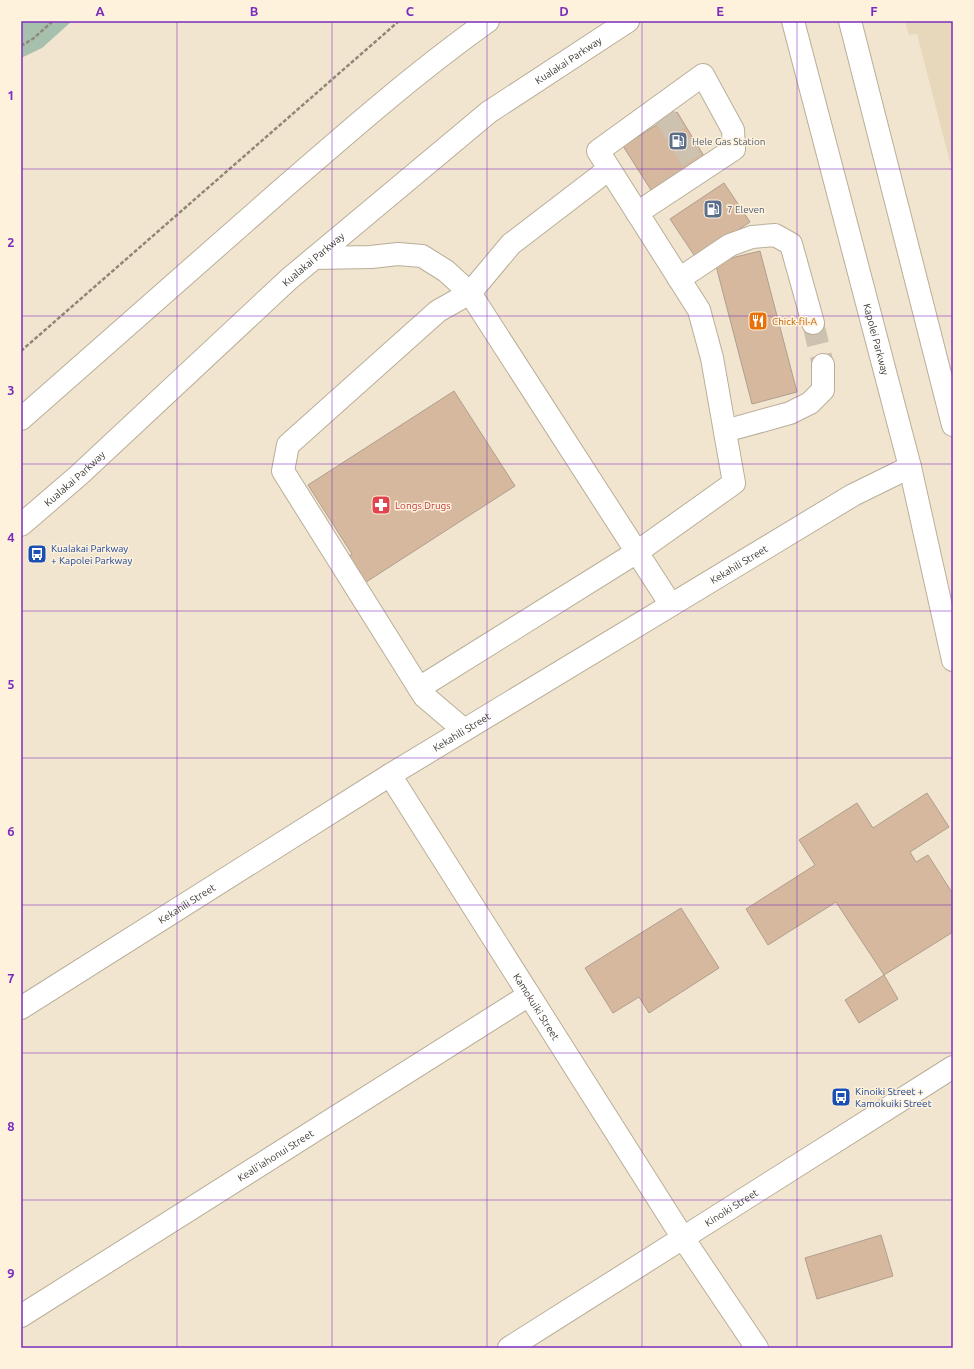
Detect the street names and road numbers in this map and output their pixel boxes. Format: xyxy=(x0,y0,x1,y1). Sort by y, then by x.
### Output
street label: Kualakai Parkway xyxy=(533,34,604,86)
street label: Kualakai Parkway xyxy=(280,230,346,288)
street label: Kapolei Parkway xyxy=(862,302,891,376)
street label: Kualakai Parkway xyxy=(42,448,107,508)
street label: Kekahili Street xyxy=(708,542,770,586)
street label: Kekahili Street xyxy=(431,710,492,753)
street label: Kekahili Street xyxy=(156,881,217,925)
street label: Kamokuiki Street xyxy=(511,971,562,1042)
street label: Keali'iahonui Street xyxy=(236,1127,315,1183)
street label: Kinoiki Street xyxy=(703,1186,760,1228)

